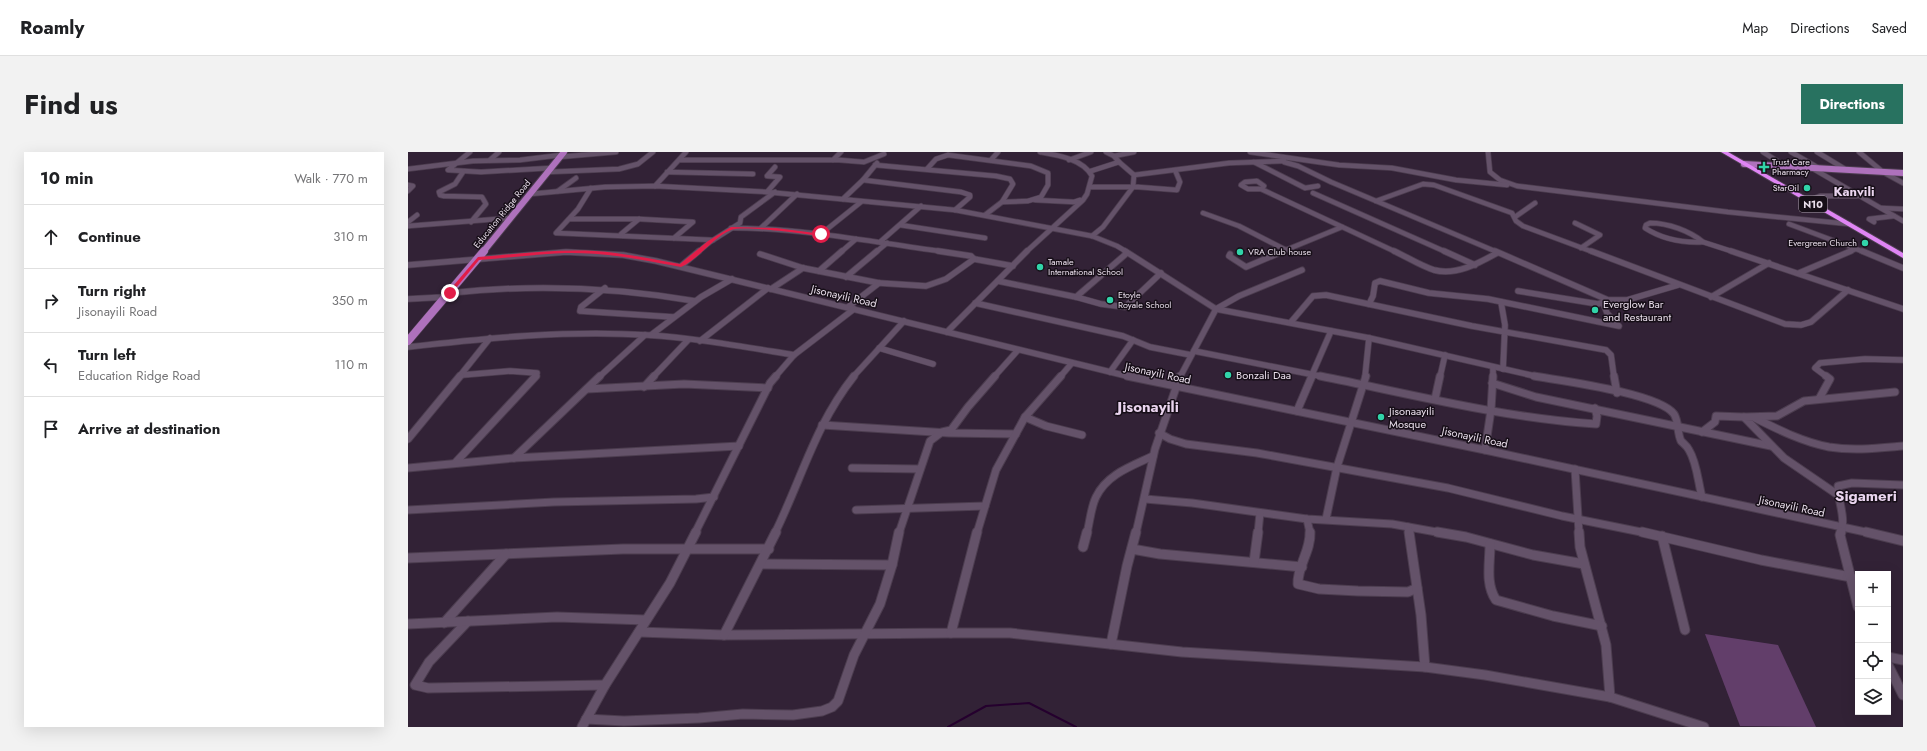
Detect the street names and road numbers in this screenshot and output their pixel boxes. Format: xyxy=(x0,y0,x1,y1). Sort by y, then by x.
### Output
street label: Education Ridge Road xyxy=(470,177,533,251)
road number: N10 xyxy=(1799,196,1827,212)
street label: Jisonayili Road xyxy=(808,280,878,311)
street label: Jisonayili Road xyxy=(1122,358,1192,388)
street label: Jisonayili Road xyxy=(1439,422,1509,452)
street label: Jisonayili Road xyxy=(1756,491,1826,521)

